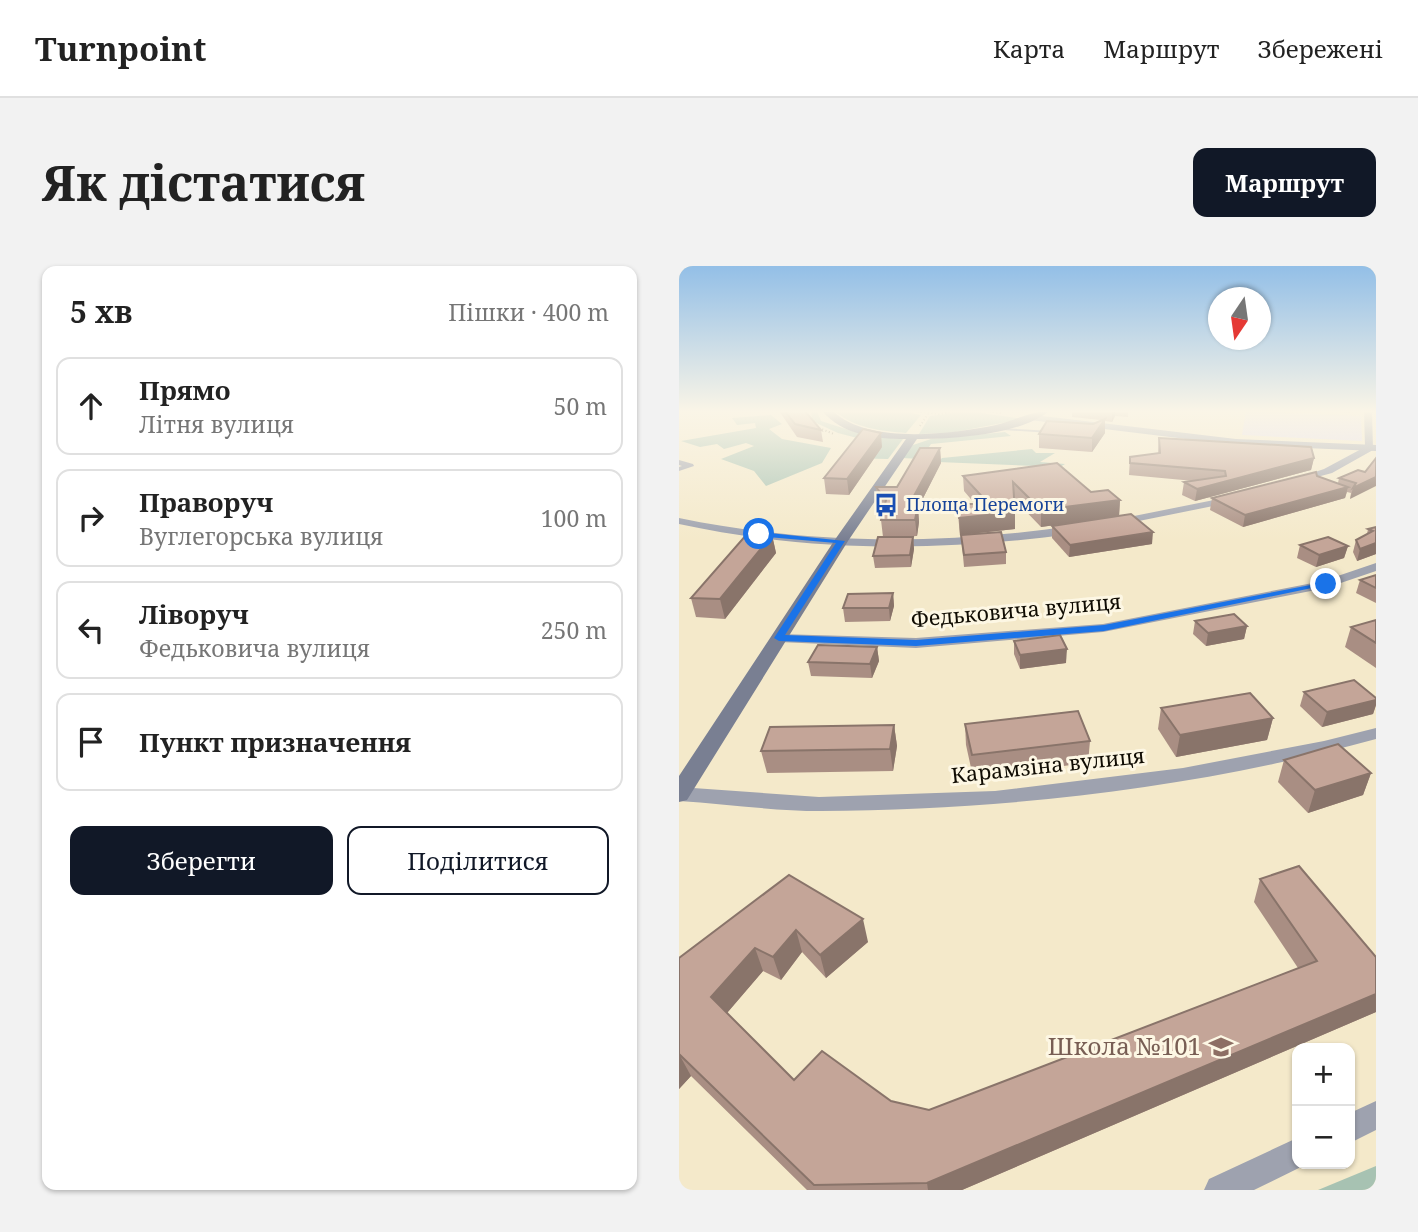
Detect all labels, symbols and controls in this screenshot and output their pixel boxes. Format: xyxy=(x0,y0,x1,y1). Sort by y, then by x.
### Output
text: Turnpoint xyxy=(35,26,206,71)
text: Карта xyxy=(993,32,1065,65)
text: Маршрут xyxy=(1103,32,1219,65)
text: Збережені xyxy=(1257,32,1383,65)
button: Маршрут xyxy=(1193,148,1376,217)
text: Як дістатися xyxy=(42,149,365,215)
north arrow xyxy=(1208,287,1271,350)
text: 5 хв xyxy=(70,291,132,332)
text: Пішки · 400 m xyxy=(448,296,609,328)
text: Прямо xyxy=(139,372,230,408)
icon: ahead xyxy=(72,387,110,425)
text: 50 m xyxy=(554,390,607,422)
text: Літня вулиця xyxy=(139,408,294,440)
text: Праворуч xyxy=(139,484,273,520)
bus stop icon: Площа Перемоги xyxy=(872,491,900,519)
place label: Площа Перемоги xyxy=(906,492,1064,516)
icon: right xyxy=(72,499,110,537)
text: 100 m xyxy=(541,502,607,534)
route start xyxy=(743,518,774,549)
text: Вуглегорська вулиця xyxy=(139,520,383,552)
route end xyxy=(1310,568,1341,599)
street label: Федьковича вулиця xyxy=(910,587,1122,633)
text: Ліворуч xyxy=(139,596,249,632)
icon: left xyxy=(72,611,110,649)
text: 250 m xyxy=(541,614,607,646)
text: Федьковича вулиця xyxy=(139,632,370,664)
icon: arrive xyxy=(72,723,110,761)
text: Пункт призначення xyxy=(139,724,411,760)
street label: Карамзіна вулиця xyxy=(950,741,1146,789)
button: Зберегти xyxy=(70,826,333,895)
button: Поділитися xyxy=(347,826,609,895)
place label: Школа №101 xyxy=(1048,1029,1201,1062)
school or university icon: Школа №101 xyxy=(1207,1033,1235,1061)
map controls xyxy=(1292,1043,1355,1169)
button: + xyxy=(1292,1043,1355,1106)
button: − xyxy=(1292,1106,1355,1169)

